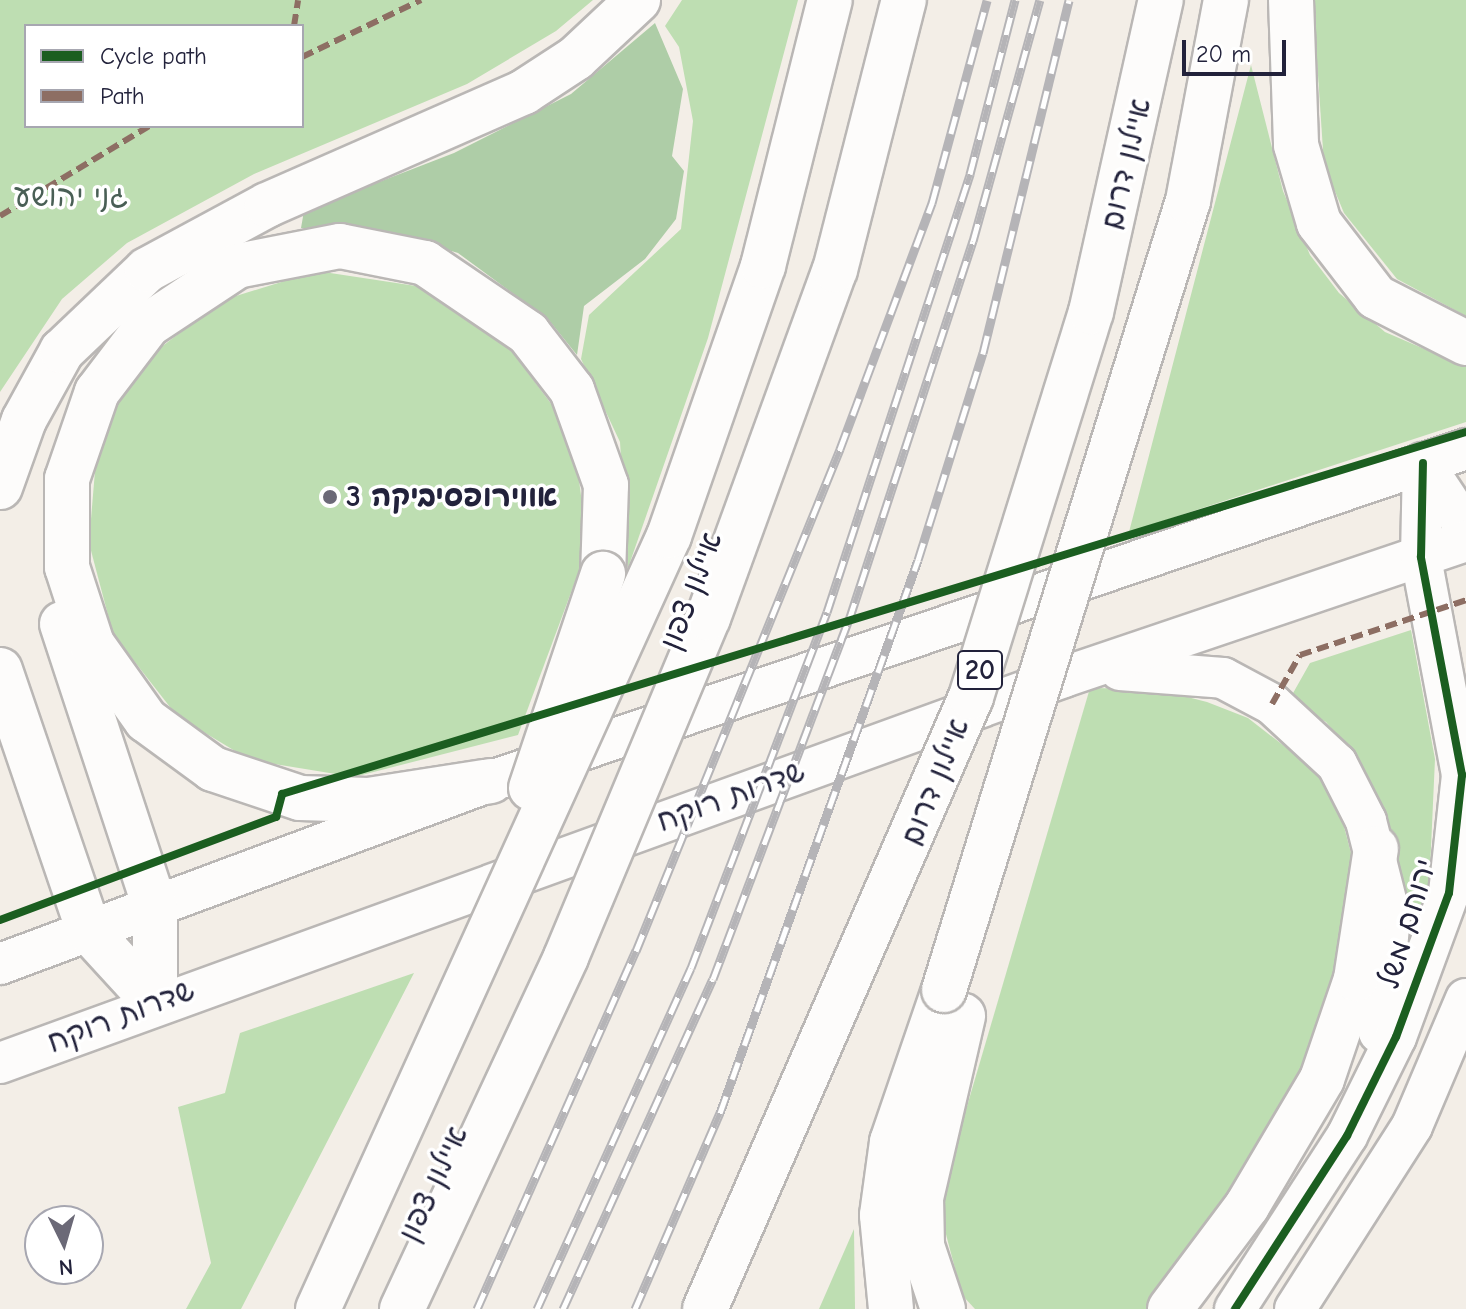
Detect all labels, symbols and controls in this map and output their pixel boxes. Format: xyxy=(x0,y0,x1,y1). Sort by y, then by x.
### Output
legend xyxy=(24,24,304,128)
scale bar xyxy=(1186,24,1290,74)
text: 20 m xyxy=(1196,40,1251,68)
text: Cycle path xyxy=(100,42,207,70)
text: Path xyxy=(100,82,145,110)
street label: איילון דרום xyxy=(1094,95,1160,233)
park label: גני יהושע xyxy=(14,179,128,215)
place label: אווירופסיביקה 3 xyxy=(346,479,558,515)
marker: אווירופסיביקה 3 xyxy=(321,488,339,506)
street label: איילון צפון xyxy=(653,527,731,655)
road number: 20 xyxy=(956,646,1004,694)
street label: איילון דרום xyxy=(894,713,978,851)
street label: שדרות רוקח xyxy=(652,754,810,840)
street label: ירוחם משל xyxy=(1371,855,1445,993)
street label: שדרות רוקח xyxy=(42,972,200,1062)
street label: איילון צפון xyxy=(392,1120,476,1248)
north arrow xyxy=(24,1205,104,1285)
text: N xyxy=(58,1253,74,1280)

